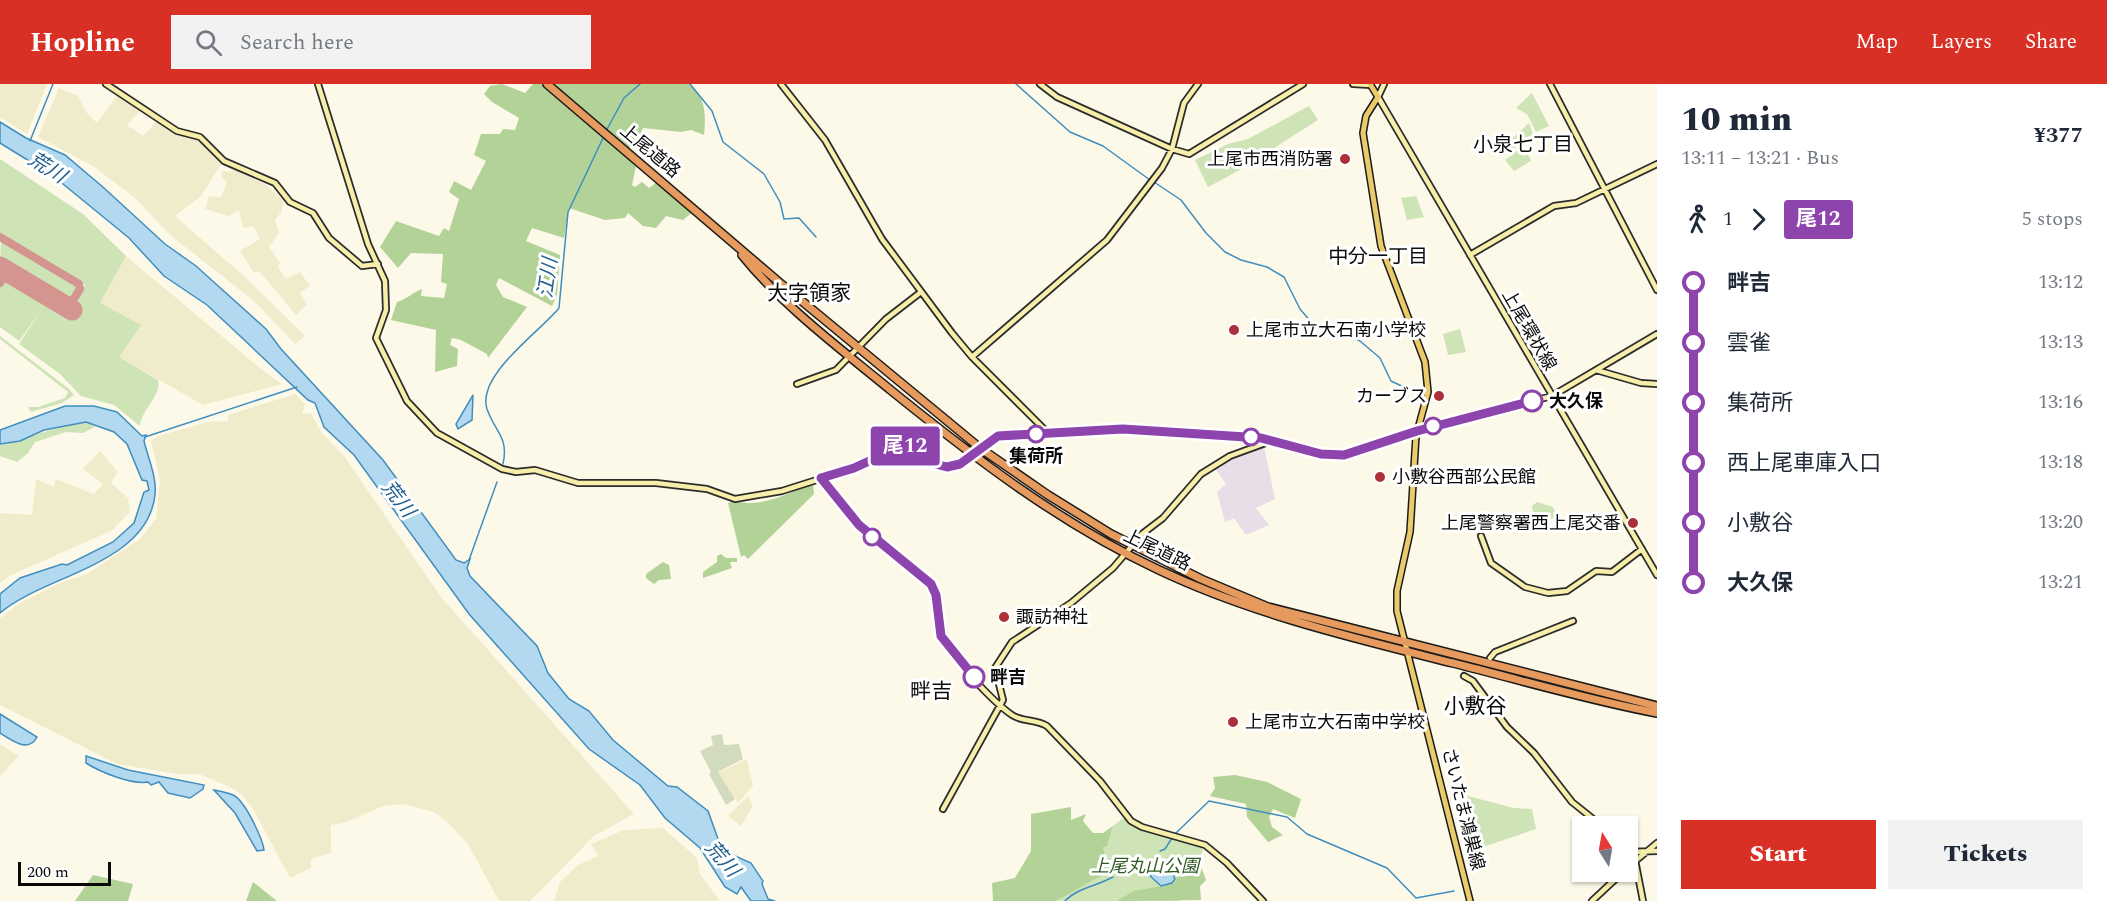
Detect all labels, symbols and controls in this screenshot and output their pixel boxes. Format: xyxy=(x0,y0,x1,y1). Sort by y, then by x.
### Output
search box xyxy=(171,15,591,69)
text: Hopline xyxy=(30,21,135,64)
icon: search xyxy=(192,26,225,59)
text: Search here xyxy=(240,26,354,59)
text: Map xyxy=(1856,26,1898,58)
text: Layers xyxy=(1931,26,1992,58)
text: Share xyxy=(2025,26,2077,58)
text: 10 min xyxy=(1681,95,1792,145)
street label: 上尾道路 xyxy=(614,118,686,184)
text: ¥377 xyxy=(2034,119,2083,152)
district label: 小泉七丁目 xyxy=(1473,130,1573,160)
text: 13:11 – 13:21 · Bus xyxy=(1681,143,1839,173)
water label: 荒川 xyxy=(22,145,74,192)
place label: 上尾市西消防署 xyxy=(1207,146,1333,173)
marker: 上尾市西消防署 xyxy=(1338,152,1352,166)
icon: walk xyxy=(1681,203,1714,236)
icon: forward xyxy=(1742,203,1775,236)
text: 尾12 xyxy=(1796,203,1841,235)
text: 1 xyxy=(1723,204,1733,234)
text: 5 stops xyxy=(2022,204,2083,234)
district label: 中分一丁目 xyxy=(1328,242,1428,272)
water label: 江川 xyxy=(530,254,566,300)
text: 畔吉 xyxy=(1727,267,1771,300)
text: 13:12 xyxy=(2038,267,2083,297)
district label: 大字領家 xyxy=(767,278,851,310)
street label: 上尾環状線 xyxy=(1495,284,1563,376)
place label: 上尾市立大石南小学校 xyxy=(1246,317,1426,344)
marker: 上尾市立大石南小学校 xyxy=(1227,323,1241,337)
text: 雲雀 xyxy=(1727,327,1771,360)
text: 13:13 xyxy=(2038,327,2083,357)
place label: カーブス xyxy=(1356,383,1427,410)
text: 集荷所 xyxy=(1727,387,1793,420)
text: 13:16 xyxy=(2038,387,2083,417)
place label: 大久保 xyxy=(1549,388,1604,415)
marker: カーブス xyxy=(1432,389,1446,403)
marker: 大久保 xyxy=(1521,390,1543,412)
unlabelled marker xyxy=(1424,417,1442,435)
marker: 集荷所 xyxy=(1027,425,1045,443)
line badge: 尾12 xyxy=(870,426,940,466)
unlabelled marker xyxy=(1242,428,1260,446)
text: 尾12 xyxy=(883,430,927,462)
place label: 集荷所 xyxy=(1009,443,1063,470)
text: 西上尾車庫入口 xyxy=(1727,447,1881,480)
text: 13:18 xyxy=(2038,447,2083,477)
place label: 小敷谷西部公民館 xyxy=(1392,464,1536,491)
marker: 小敷谷西部公民館 xyxy=(1373,470,1387,484)
water label: 荒川 xyxy=(374,474,423,526)
text: 小敷谷 xyxy=(1727,507,1793,540)
text: 13:20 xyxy=(2038,507,2083,537)
place label: 上尾警察署西上尾交番 xyxy=(1441,510,1621,537)
marker: 上尾警察署西上尾交番 xyxy=(1626,516,1640,530)
street label: 上尾道路 xyxy=(1119,522,1195,578)
unlabelled marker xyxy=(863,528,881,546)
text: 大久保 xyxy=(1727,567,1793,600)
text: 13:21 xyxy=(2038,567,2083,597)
place label: 諏訪神社 xyxy=(1016,604,1088,631)
marker: 諏訪神社 xyxy=(997,610,1011,624)
place label: 畔吉 xyxy=(990,664,1026,691)
marker: 畔吉 xyxy=(963,666,985,688)
district label: 畔吉 xyxy=(910,676,952,708)
district label: 小敷谷 xyxy=(1444,691,1507,723)
place label: 上尾市立大石南中学校 xyxy=(1245,709,1425,736)
marker: 上尾市立大石南中学校 xyxy=(1226,715,1240,729)
street label: さいたま鴻巣線 xyxy=(1435,745,1491,873)
north arrow xyxy=(1572,816,1638,882)
map controls xyxy=(1572,816,1638,882)
button: Start xyxy=(1681,820,1876,889)
button: Tickets xyxy=(1888,820,2083,889)
water label: 荒川 xyxy=(698,834,748,885)
park label: 上尾丸山公園 xyxy=(1091,853,1202,880)
scale bar xyxy=(18,859,111,886)
text: 200 m xyxy=(27,860,69,884)

